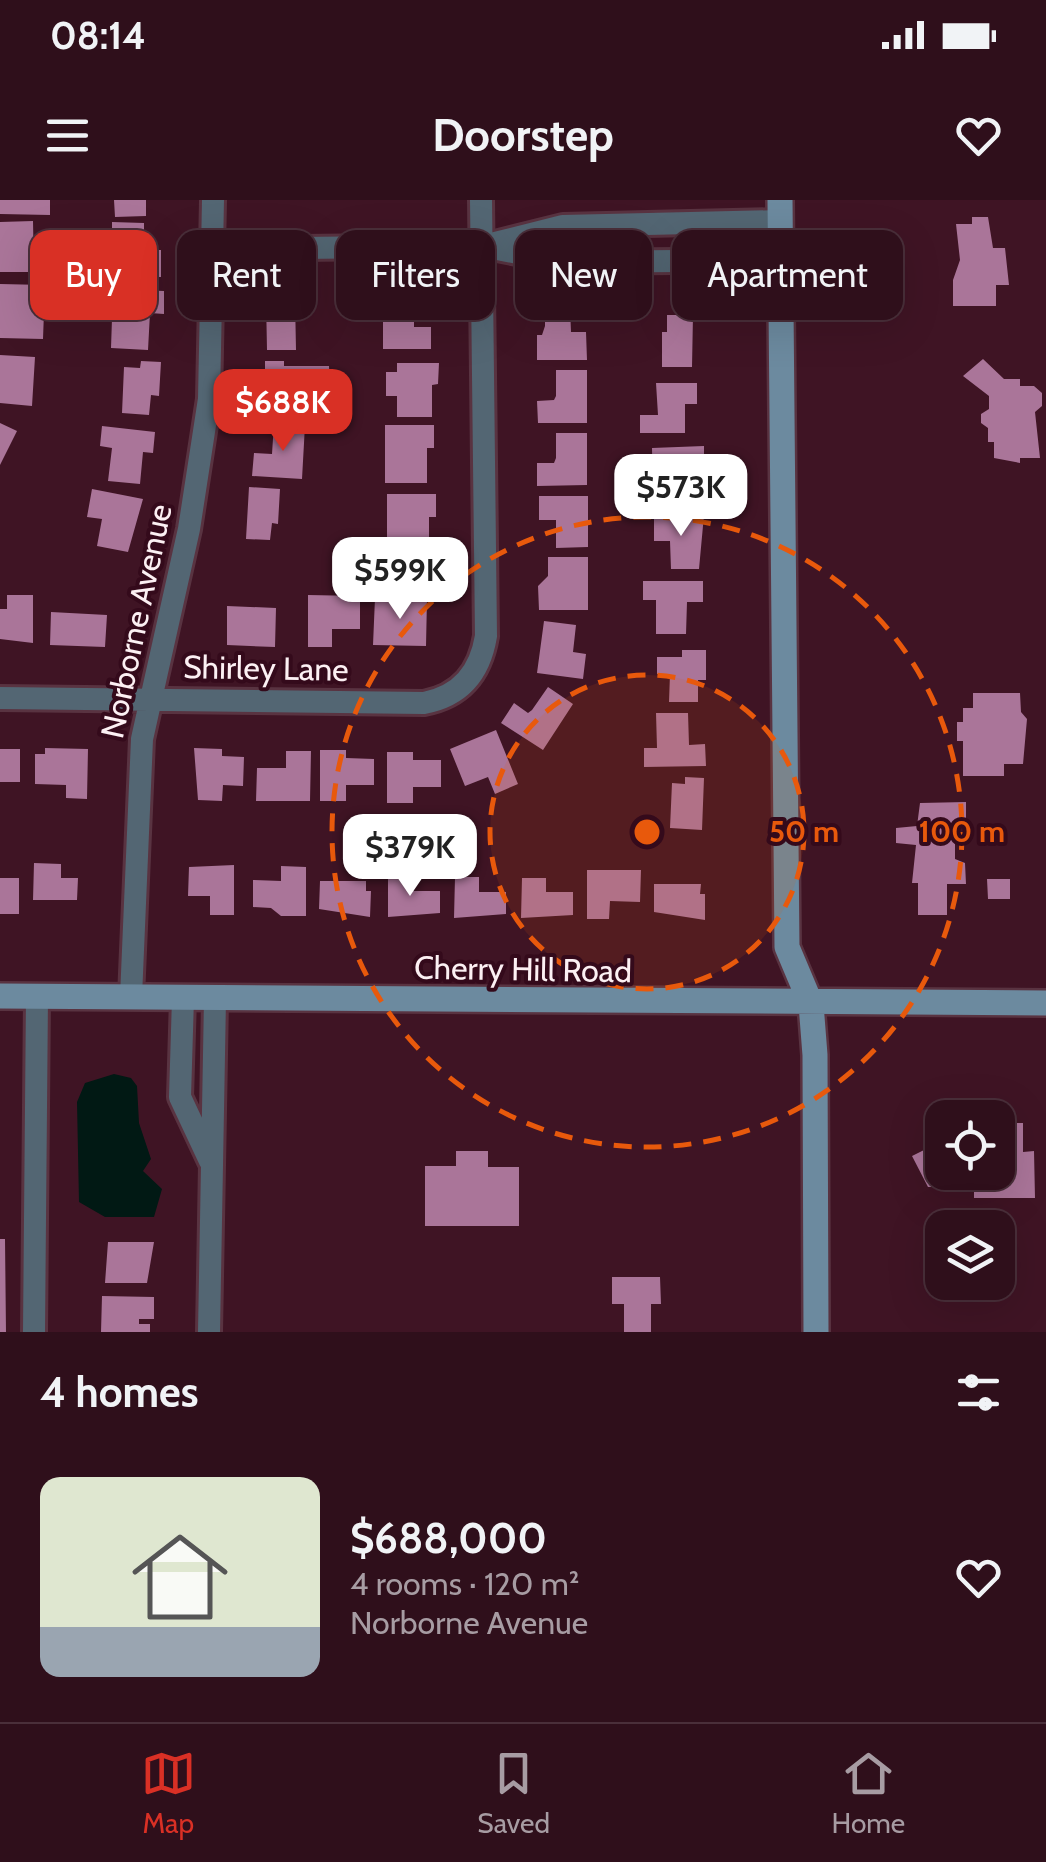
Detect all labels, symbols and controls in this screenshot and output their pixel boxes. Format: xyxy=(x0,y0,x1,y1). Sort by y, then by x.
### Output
text: 08:14 xyxy=(50,12,146,59)
icon: menu xyxy=(40,108,95,163)
text: Doorstep xyxy=(432,108,614,162)
icon: heart xyxy=(951,108,1006,163)
chip: Buy xyxy=(30,230,157,320)
chip: Rent xyxy=(177,230,316,320)
chip: Filters xyxy=(336,230,495,320)
chip: New xyxy=(515,230,652,320)
chip: Apartment xyxy=(672,230,903,320)
pin: $688K xyxy=(213,369,353,454)
text: $688K xyxy=(235,382,331,421)
pin: $573K xyxy=(611,454,751,539)
text: $573K xyxy=(636,467,726,506)
street label: Norborne Avenue xyxy=(92,500,180,742)
pin: $599K xyxy=(330,537,470,622)
text: $599K xyxy=(354,550,446,589)
street label: Shirley Lane xyxy=(183,647,349,689)
text: 50 m xyxy=(769,813,839,850)
text: 100 m xyxy=(919,813,1005,850)
pin: $379K xyxy=(340,814,480,899)
centre of rings xyxy=(629,814,665,850)
text: $379K xyxy=(365,827,455,866)
street label: Cherry Hill Road xyxy=(414,948,632,990)
map controls xyxy=(925,1100,1015,1300)
button: locate xyxy=(925,1100,1015,1190)
button: layers xyxy=(925,1210,1015,1300)
icon: filters xyxy=(951,1365,1006,1420)
text: 4 homes xyxy=(40,1366,199,1418)
text: $688,000 xyxy=(350,1512,547,1564)
icon: home xyxy=(120,1517,240,1637)
icon: heart xyxy=(951,1550,1006,1605)
text: 4 rooms · 120 m² xyxy=(350,1564,579,1603)
text: Norborne Avenue xyxy=(350,1603,588,1642)
tab: Map xyxy=(141,1746,196,1840)
tab: Saved xyxy=(477,1746,550,1840)
tab: Home xyxy=(832,1746,905,1840)

